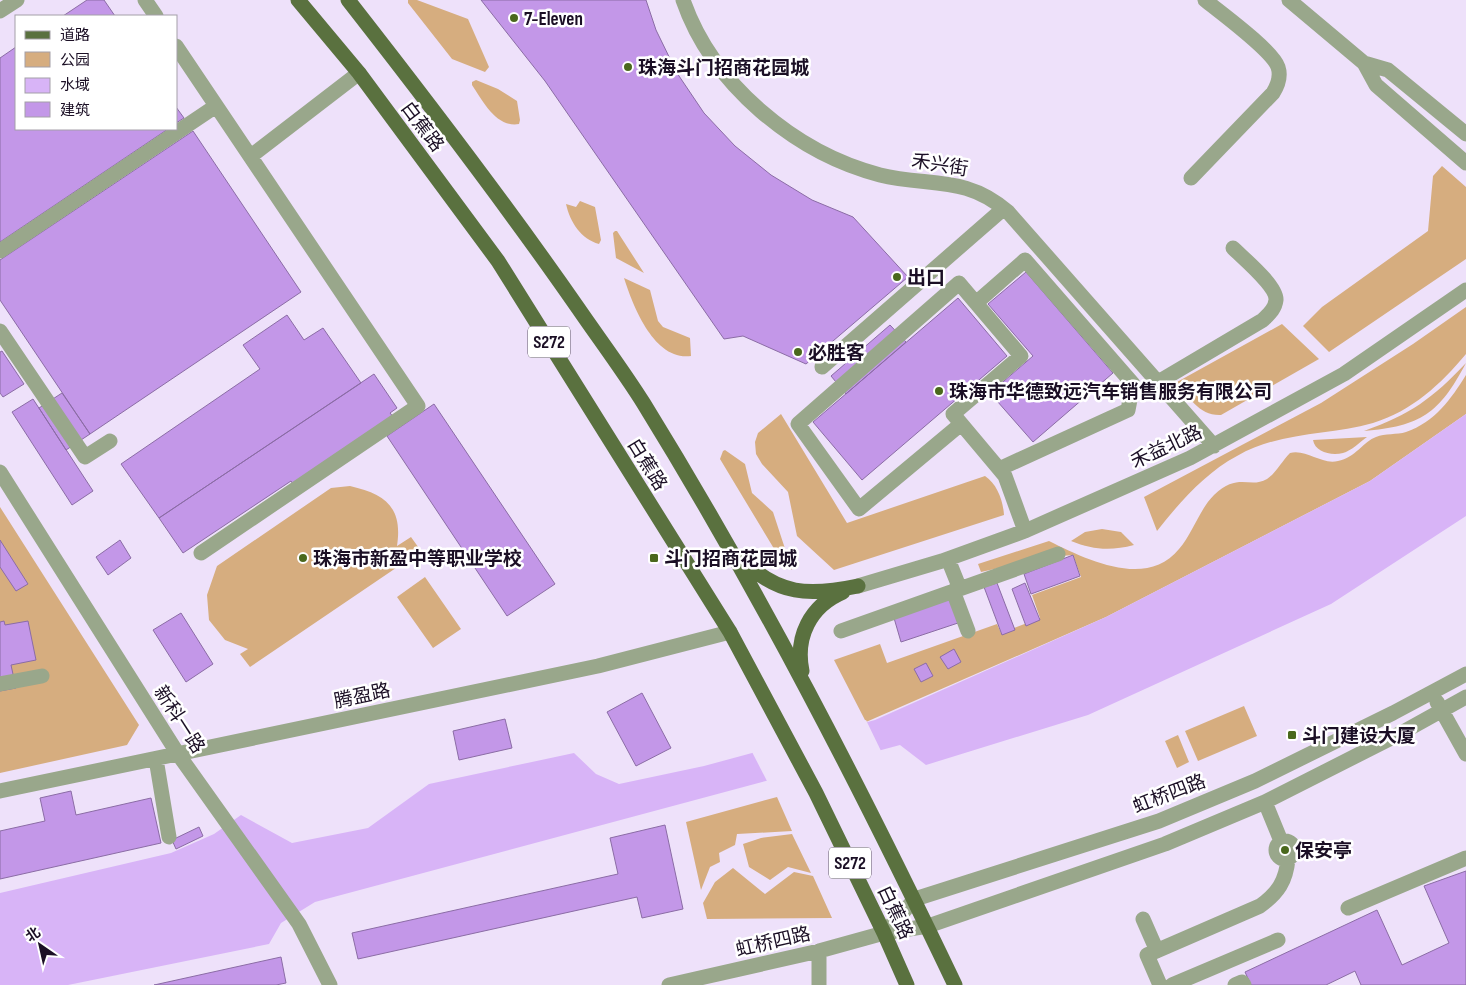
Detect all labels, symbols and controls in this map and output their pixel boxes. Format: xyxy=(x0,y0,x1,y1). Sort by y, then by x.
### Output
place label: 7-Eleven xyxy=(524,8,583,31)
marker: 7-Eleven xyxy=(508,12,520,24)
legend xyxy=(15,15,178,130)
text: 道路 xyxy=(60,26,90,45)
text: 公园 xyxy=(60,51,90,70)
place label: 珠海斗门招商花园城 xyxy=(638,57,809,80)
marker: 珠海斗门招商花园城 xyxy=(622,61,634,73)
text: 水域 xyxy=(60,76,90,95)
street label: 白蕉路 xyxy=(395,97,448,157)
text: 建筑 xyxy=(60,101,90,120)
street label: 禾兴街 xyxy=(910,150,970,181)
place label: 出口 xyxy=(907,267,945,290)
marker: 出口 xyxy=(891,271,903,283)
road number: S272 xyxy=(528,327,570,358)
place label: 必胜客 xyxy=(808,342,865,365)
marker: 必胜客 xyxy=(792,346,804,358)
place label: 珠海市华德致远汽车销售服务有限公司 xyxy=(949,381,1272,404)
marker: 珠海市华德致远汽车销售服务有限公司 xyxy=(933,385,945,397)
street label: 禾益北路 xyxy=(1127,421,1206,474)
street label: 白蕉路 xyxy=(622,435,672,495)
place label: 珠海市新盈中等职业学校 xyxy=(313,548,522,571)
place label: 斗门招商花园城 xyxy=(664,548,797,571)
marker: 珠海市新盈中等职业学校 xyxy=(297,552,309,564)
marker: 斗门招商花园城 xyxy=(648,552,660,564)
street label: 腾盈路 xyxy=(332,679,393,714)
street label: 新科一路 xyxy=(148,682,209,758)
place label: 斗门建设大厦 xyxy=(1302,725,1416,748)
marker: 斗门建设大厦 xyxy=(1286,729,1298,741)
street label: 虹桥四路 xyxy=(1130,770,1209,819)
place label: 保安亭 xyxy=(1295,840,1352,863)
marker: 保安亭 xyxy=(1279,844,1291,856)
road number: S272 xyxy=(829,848,871,878)
street label: 白蕉路 xyxy=(872,882,917,943)
north arrow xyxy=(15,920,65,970)
street label: 虹桥四路 xyxy=(734,923,813,962)
text: 北 xyxy=(22,924,44,946)

